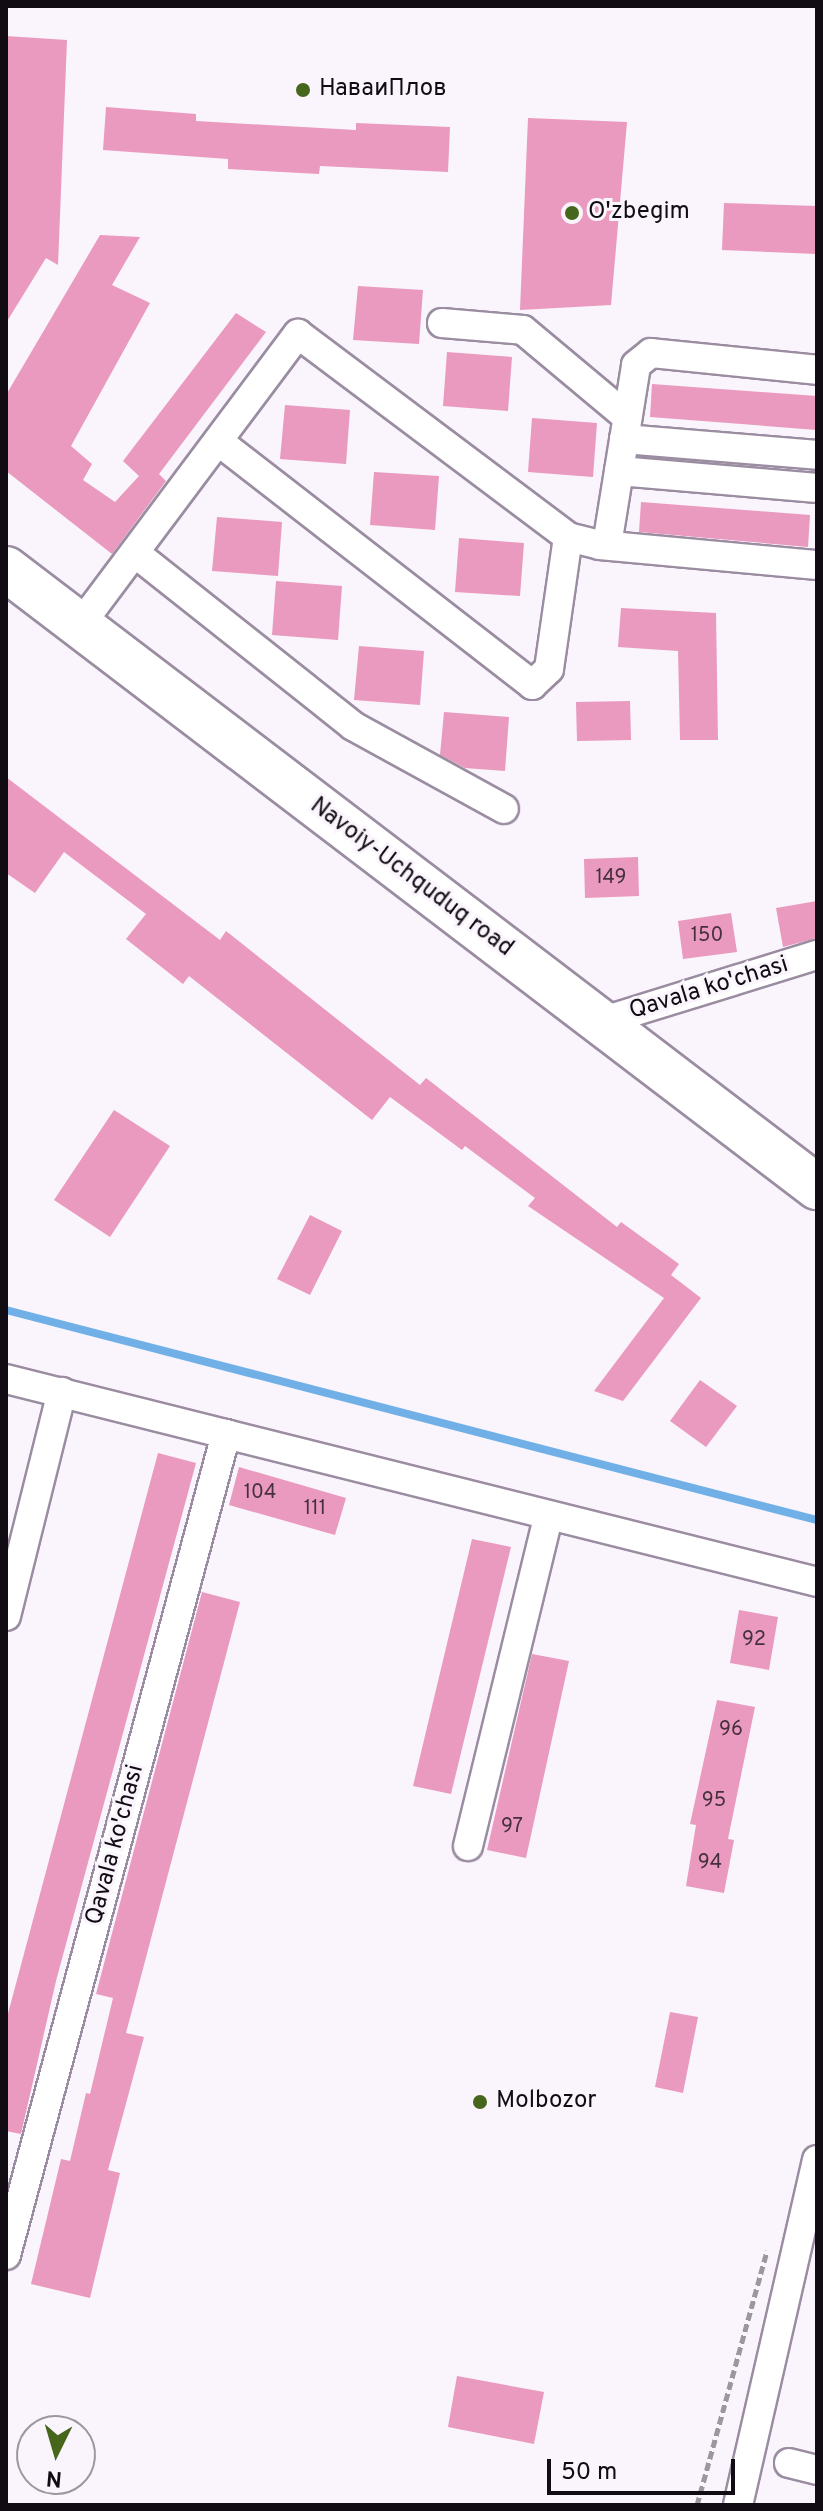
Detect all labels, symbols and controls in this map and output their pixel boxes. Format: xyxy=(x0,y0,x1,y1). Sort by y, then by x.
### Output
place label: НаваиПлов xyxy=(319,76,447,104)
marker: НаваиПлов xyxy=(294,81,312,99)
place label: O'zbegim xyxy=(588,199,690,227)
marker: O'zbegim xyxy=(563,204,581,222)
street label: Navoiy-Uchquduq road xyxy=(304,792,518,964)
house number: 149 xyxy=(595,866,627,890)
house number: 150 xyxy=(691,924,723,948)
street label: Qavala ko'chasi xyxy=(626,951,792,1027)
house number: 104 xyxy=(244,1481,276,1505)
house number: 111 xyxy=(304,1497,326,1521)
house number: 92 xyxy=(742,1628,766,1652)
house number: 96 xyxy=(719,1718,743,1742)
street label: Qavala ko'chasi xyxy=(81,1762,151,1928)
house number: 95 xyxy=(702,1789,726,1813)
house number: 97 xyxy=(501,1815,523,1839)
house number: 94 xyxy=(698,1851,722,1875)
place label: Molbozor xyxy=(496,2088,597,2116)
marker: Molbozor xyxy=(471,2093,489,2111)
north arrow xyxy=(16,2415,96,2495)
scale bar xyxy=(551,2443,739,2493)
text: 50 m xyxy=(561,2458,617,2488)
text: N xyxy=(45,2463,63,2492)

